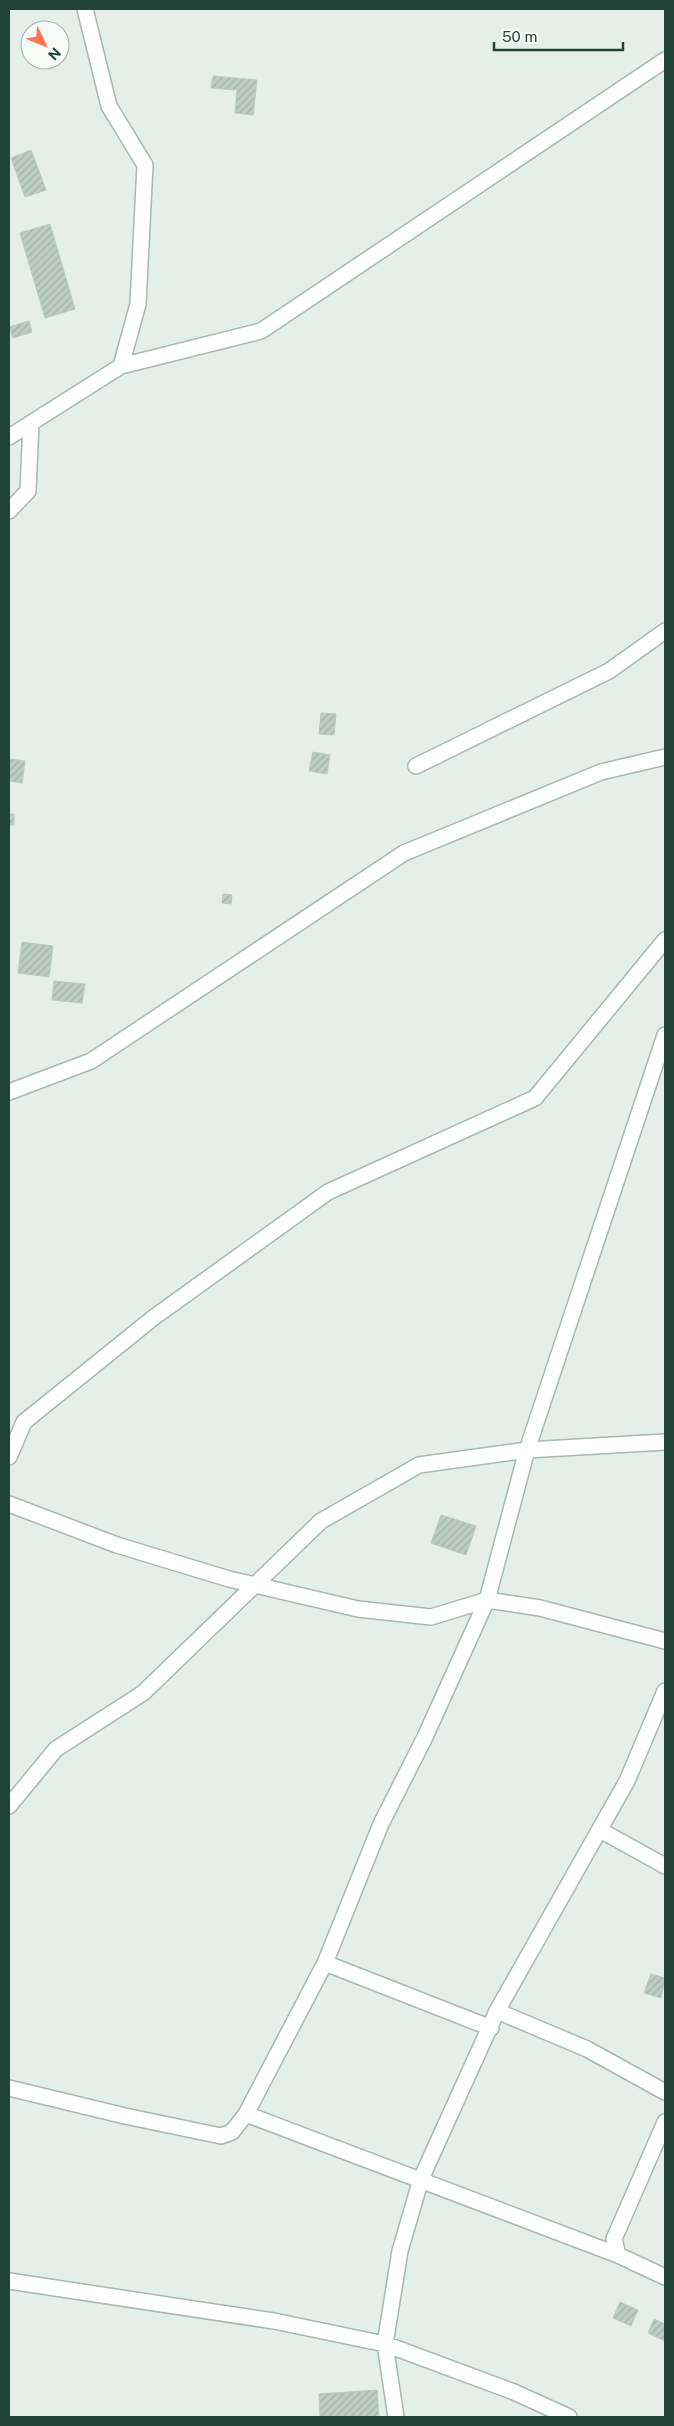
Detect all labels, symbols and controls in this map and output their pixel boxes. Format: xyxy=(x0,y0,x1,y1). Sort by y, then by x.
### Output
north arrow xyxy=(20,20,70,70)
scale bar xyxy=(494,20,623,52)
text: 50 m xyxy=(502,28,537,45)
text: N xyxy=(45,44,64,63)

